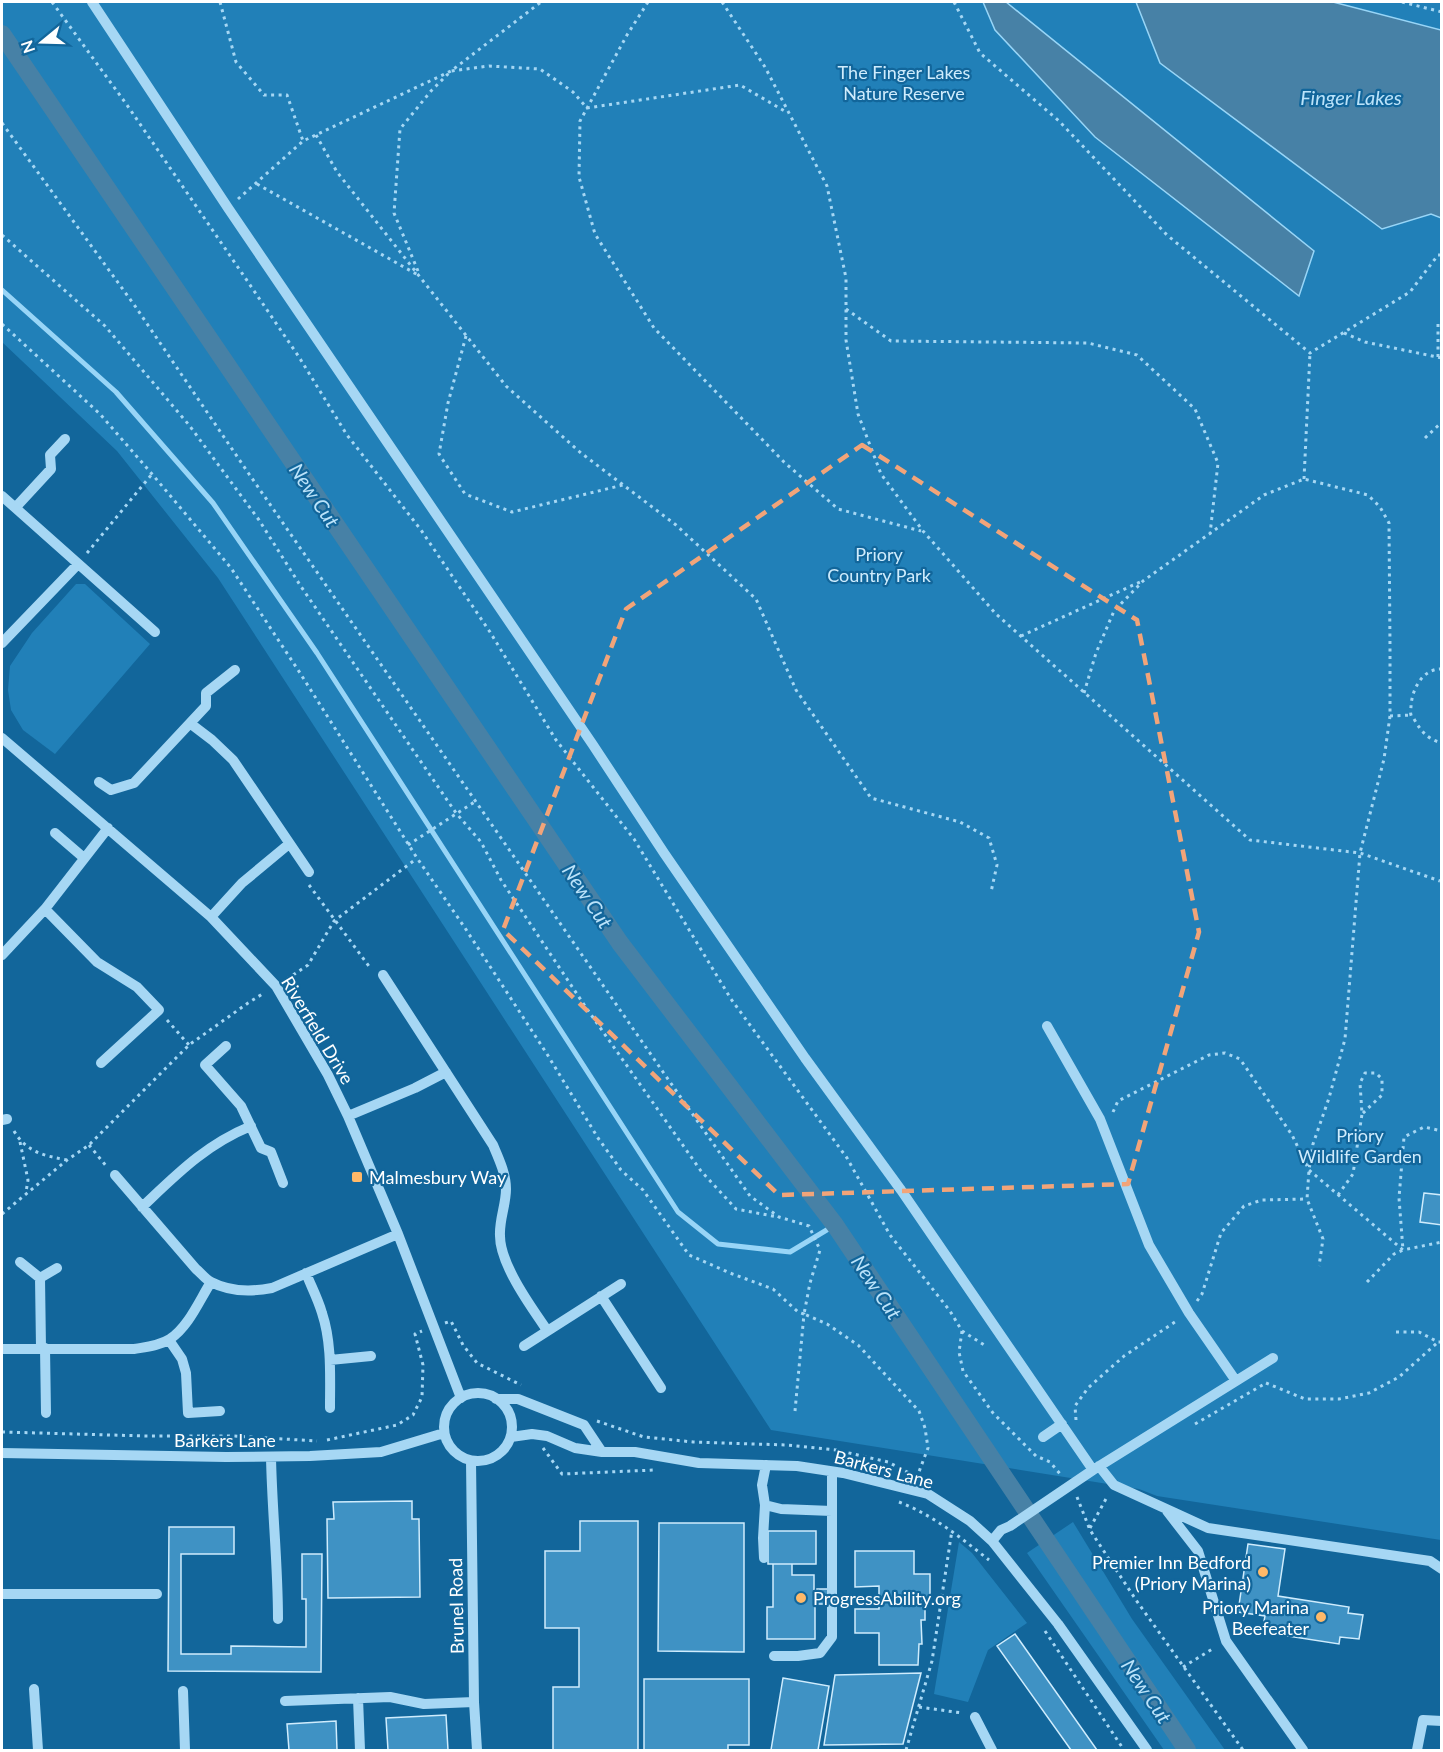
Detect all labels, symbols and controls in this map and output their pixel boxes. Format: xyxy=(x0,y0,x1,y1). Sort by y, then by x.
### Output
north arrow xyxy=(12,12,72,72)
text: N xyxy=(16,38,38,56)
park label: The Finger Lakes Nature Reserve xyxy=(838,61,971,104)
water label: Finger Lakes xyxy=(1300,85,1402,109)
water label: New Cut xyxy=(285,458,345,532)
park label: Priory Country Park xyxy=(827,543,932,586)
water label: New Cut xyxy=(558,859,618,933)
street label: Riverfield Drive xyxy=(277,972,359,1088)
park label: Priory Wildlife Garden xyxy=(1298,1124,1422,1167)
place label: Malmesbury Way xyxy=(369,1166,507,1188)
marker: Malmesbury Way xyxy=(350,1170,364,1184)
water label: New Cut xyxy=(847,1250,907,1324)
street label: Barkers Lane xyxy=(174,1429,276,1451)
street label: Barkers Lane xyxy=(832,1445,936,1493)
place label: Premier Inn Bedford (Priory Marina) xyxy=(1092,1551,1251,1594)
street label: Brunel Road xyxy=(444,1558,468,1654)
marker: Premier Inn Bedford (Priory Marina) xyxy=(1256,1565,1270,1579)
place label: ProgressAbility.org xyxy=(813,1587,961,1609)
marker: ProgressAbility.org xyxy=(794,1591,808,1605)
place label: Priory Marina Beefeater xyxy=(1202,1596,1309,1639)
marker: Priory Marina Beefeater xyxy=(1314,1610,1328,1624)
water label: New Cut xyxy=(1117,1654,1177,1728)

